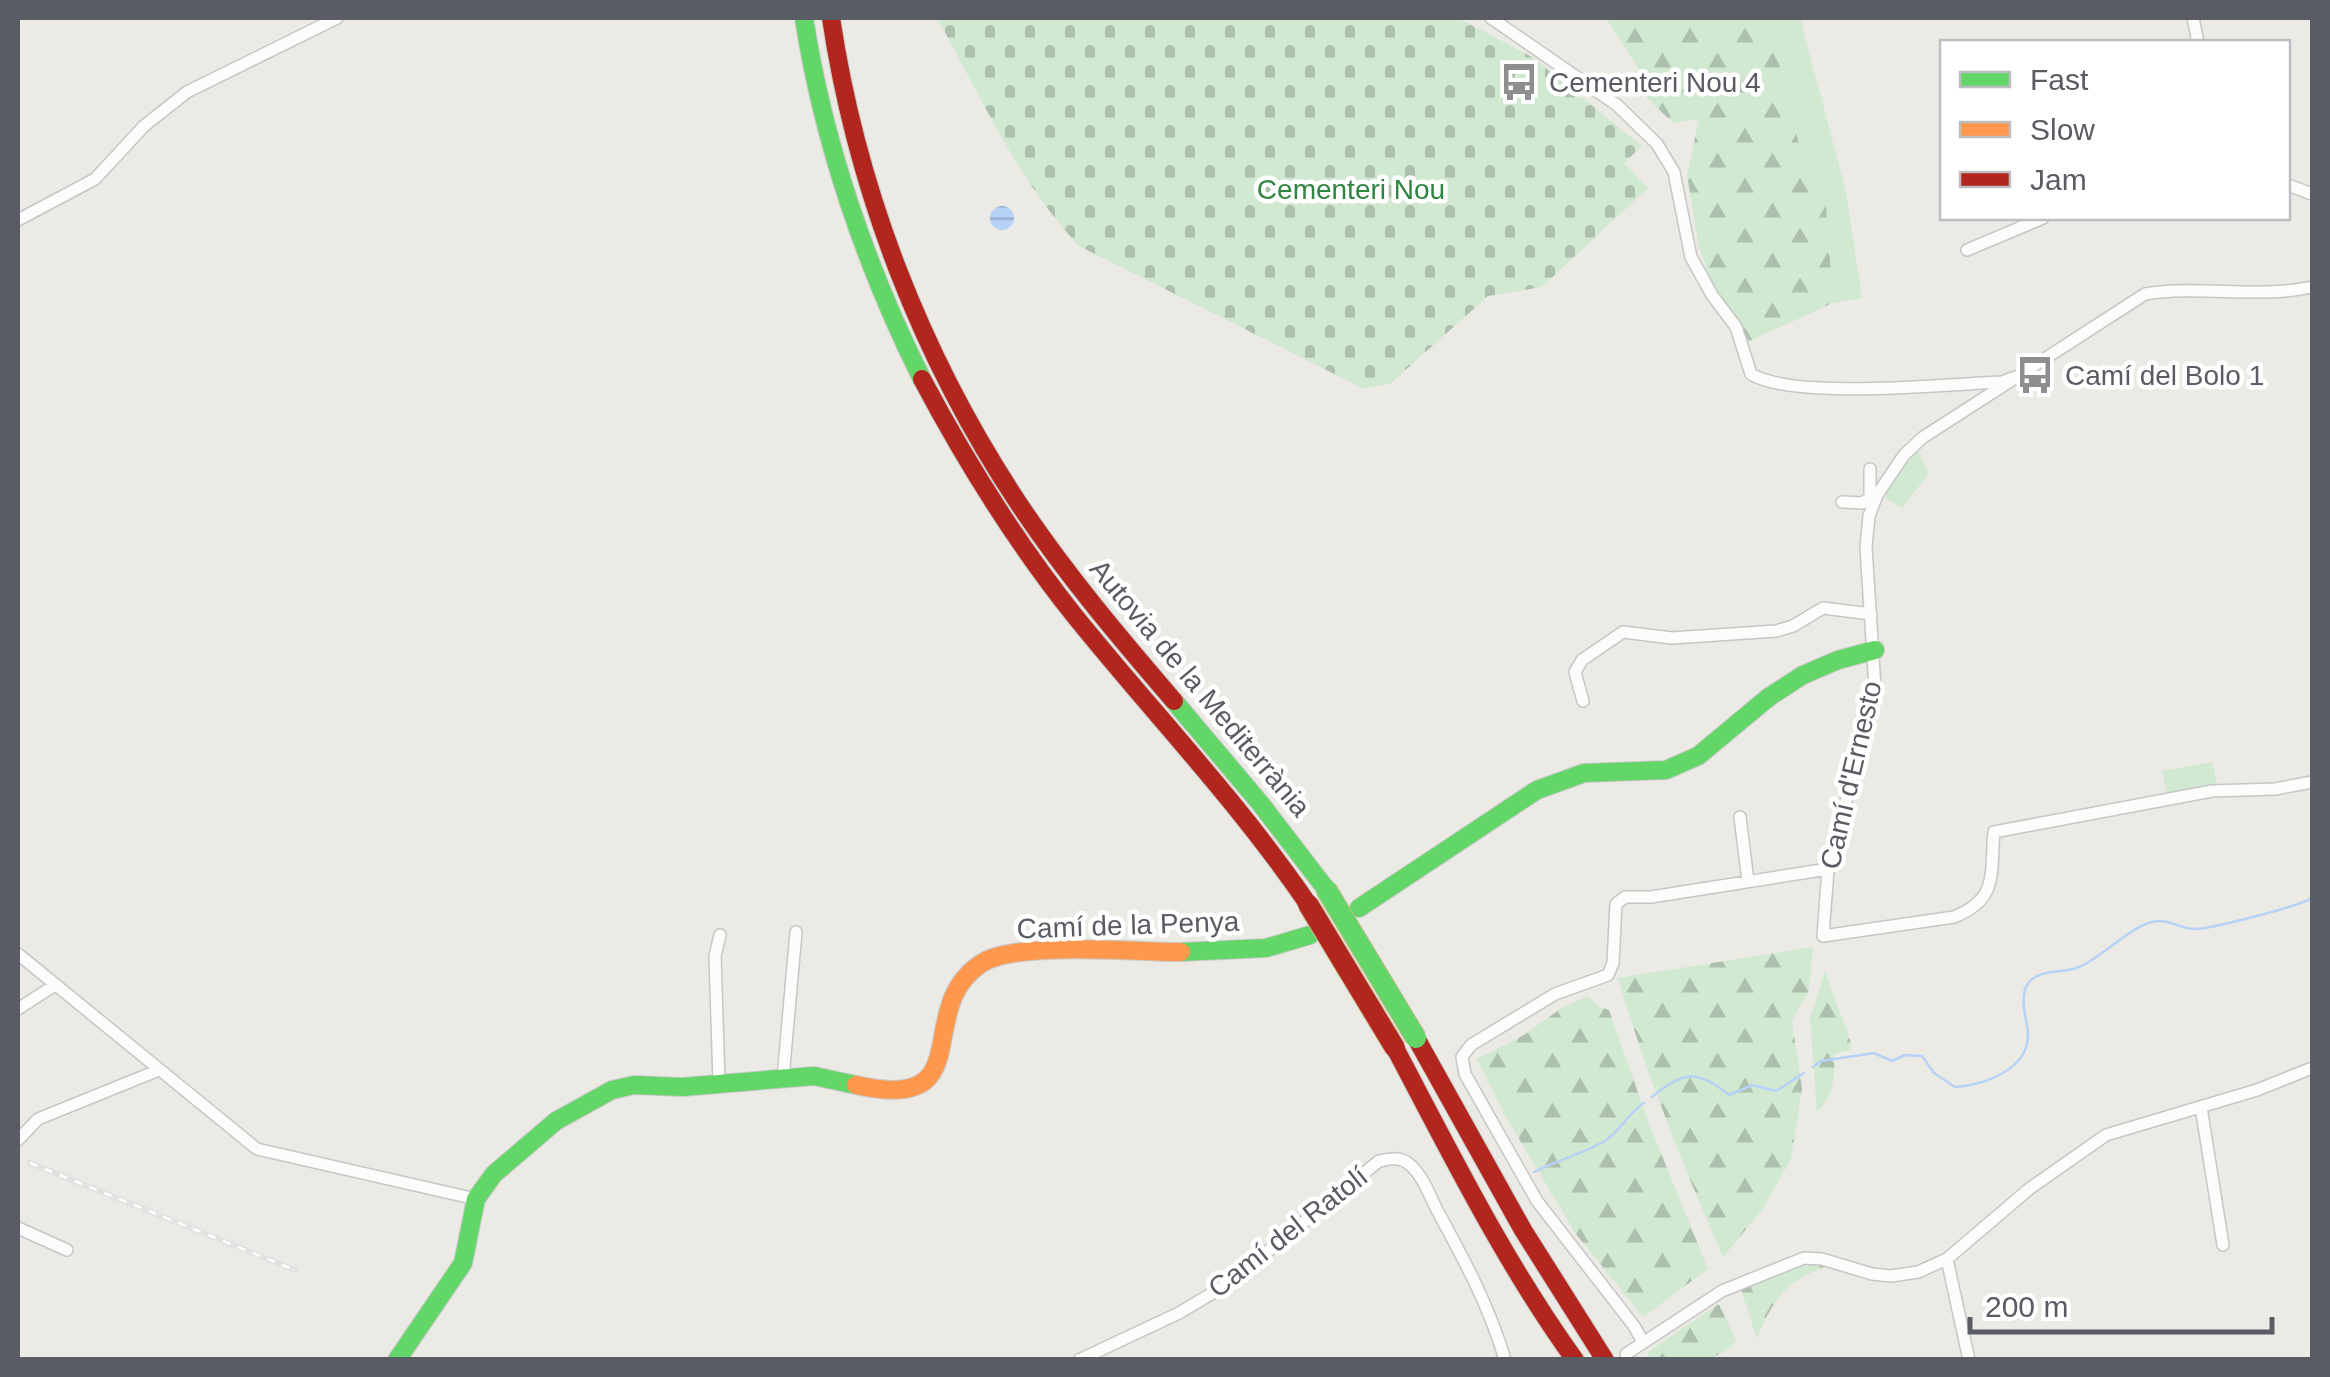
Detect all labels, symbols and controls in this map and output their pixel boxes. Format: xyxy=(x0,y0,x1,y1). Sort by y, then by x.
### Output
legend xyxy=(1940,40,2290,220)
bus stop icon: Cementeri Nou 4 xyxy=(1498,61,1540,103)
text: Fast xyxy=(2030,63,2089,96)
place label: Cementeri Nou 4 xyxy=(1549,67,1761,98)
text: Slow xyxy=(2030,113,2095,146)
text: Jam xyxy=(2030,163,2087,196)
park label: Cementeri Nou xyxy=(1257,174,1445,205)
bus stop icon: Camí del Bolo 1 xyxy=(2014,354,2056,396)
place label: Camí del Bolo 1 xyxy=(2065,360,2264,391)
street label: Autovia de la Mediterrània xyxy=(1084,553,1317,823)
street label: Camí d'Ernesto xyxy=(1814,678,1888,872)
street label: Camí de la Penya xyxy=(1016,906,1240,944)
street label: Camí del Ratolí xyxy=(1202,1160,1374,1304)
scale bar xyxy=(1970,1272,2272,1334)
text: 200 m xyxy=(1985,1290,2068,1323)

